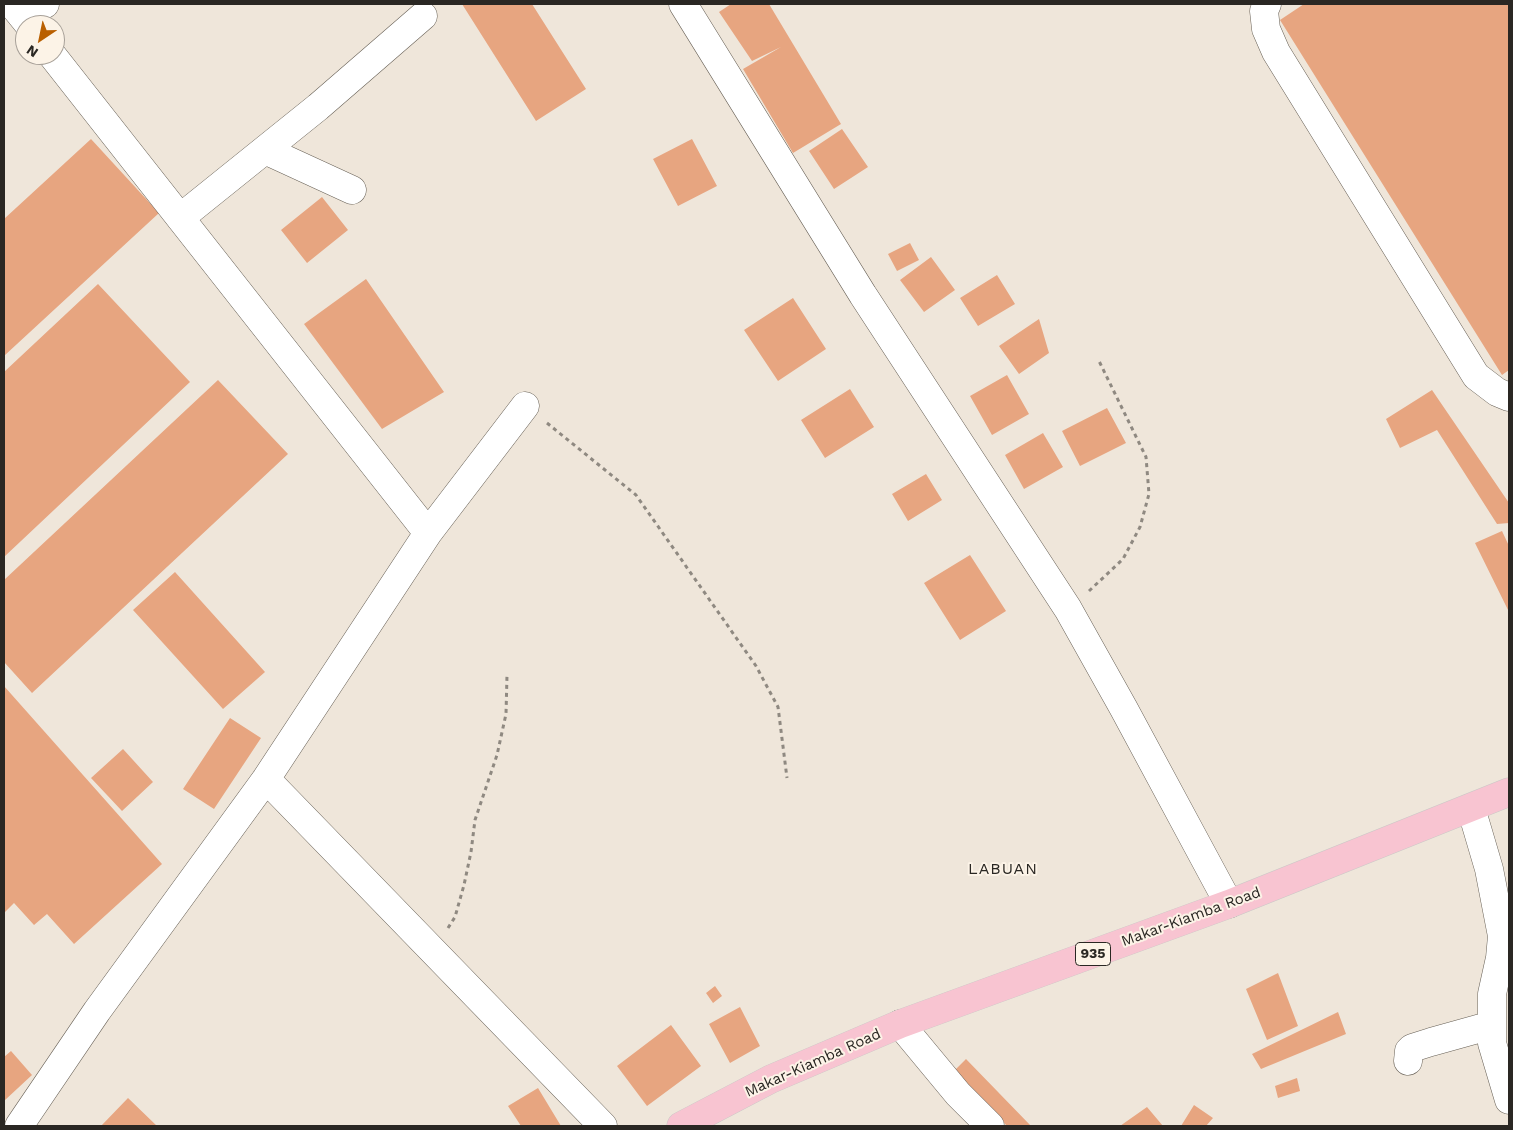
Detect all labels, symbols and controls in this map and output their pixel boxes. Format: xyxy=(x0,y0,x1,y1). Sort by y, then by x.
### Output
north arrow xyxy=(15,15,65,65)
text: N xyxy=(23,42,41,61)
district label: LABUAN xyxy=(967,859,1039,879)
street label: Makar-Kiamba Road xyxy=(1119,883,1263,951)
road number: 935 xyxy=(1076,942,1110,966)
street label: Makar-Kiamba Road xyxy=(742,1025,884,1101)

